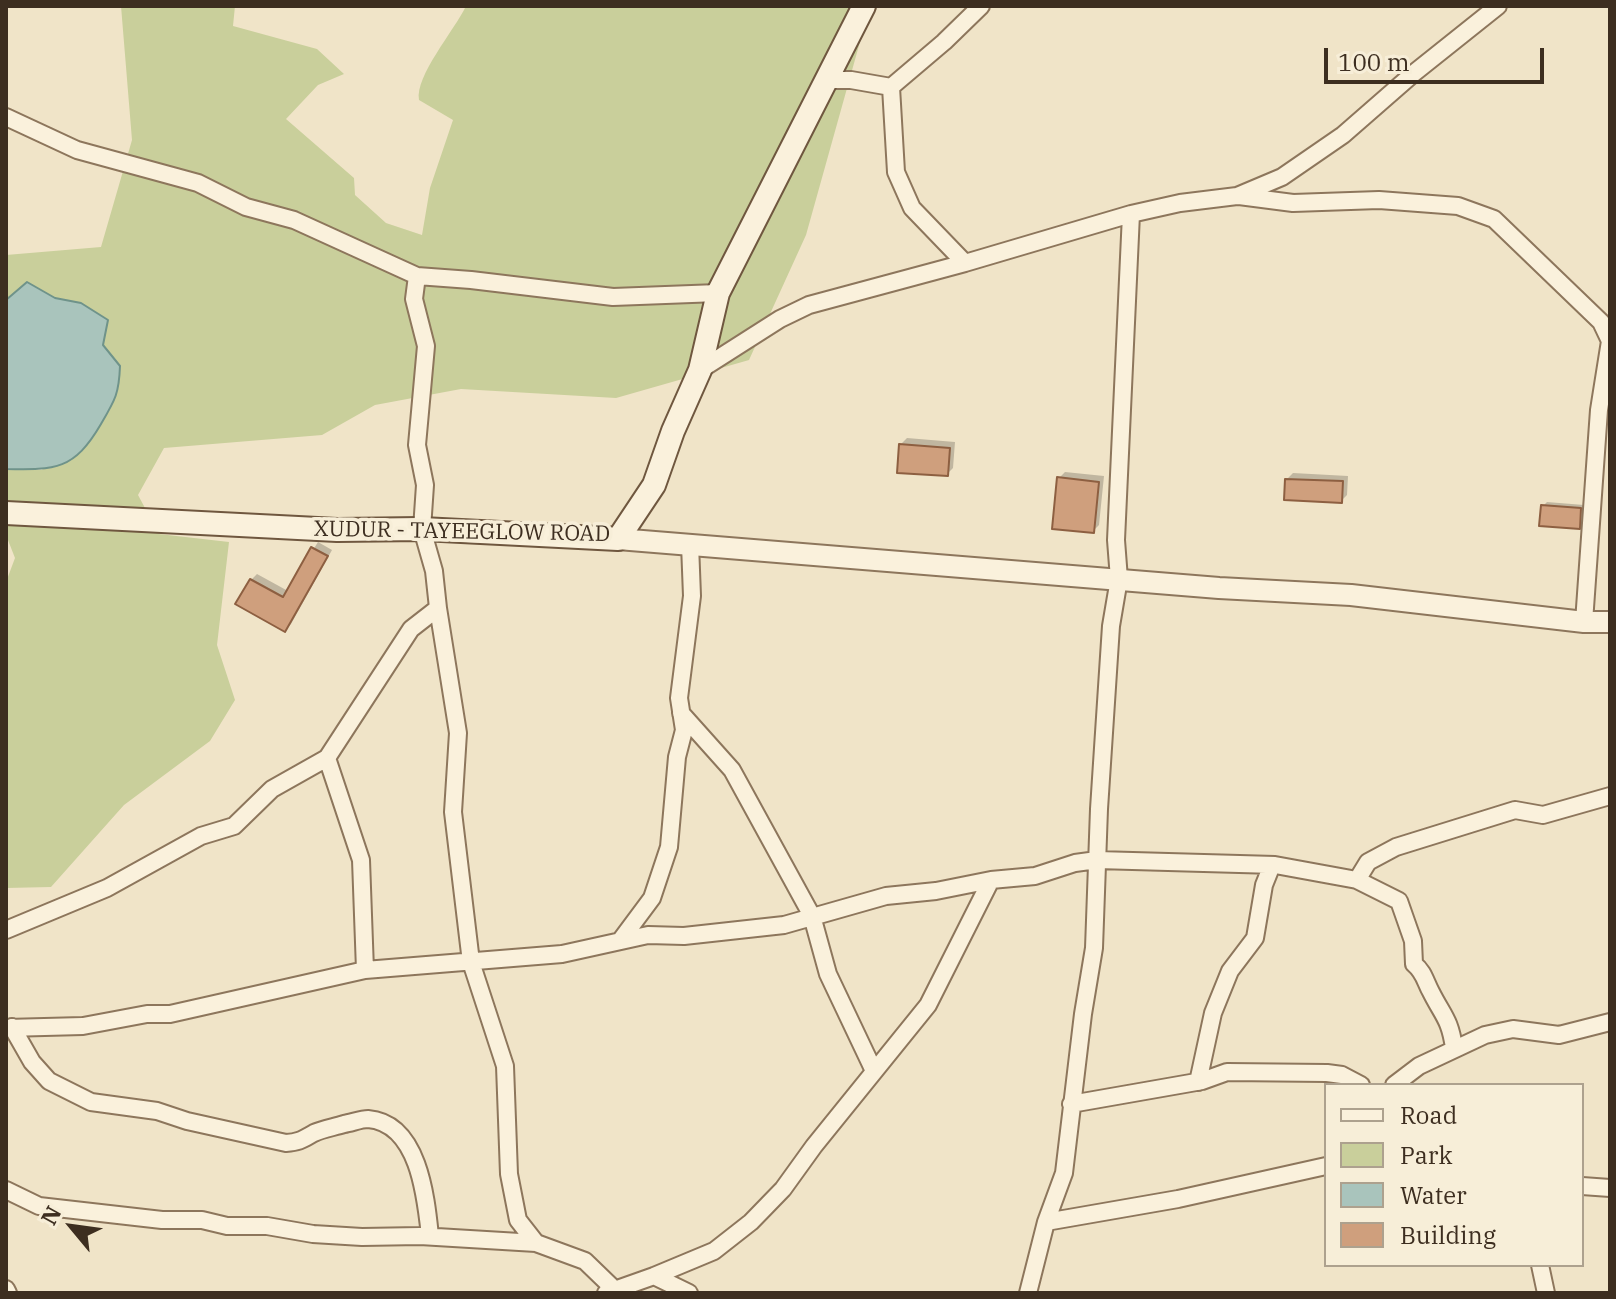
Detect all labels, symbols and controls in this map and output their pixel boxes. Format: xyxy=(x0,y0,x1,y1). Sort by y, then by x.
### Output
scale bar xyxy=(1328,32,1548,82)
text: 100 m xyxy=(1338,46,1410,78)
street label: XUDUR - TAYEEGLOW ROAD xyxy=(314,516,610,548)
legend xyxy=(1324,1083,1584,1267)
text: Road xyxy=(1400,1099,1457,1131)
text: Park xyxy=(1400,1139,1452,1171)
text: Water xyxy=(1400,1179,1467,1211)
north arrow xyxy=(32,1187,112,1267)
text: N xyxy=(34,1200,67,1230)
text: Building xyxy=(1400,1219,1496,1251)

